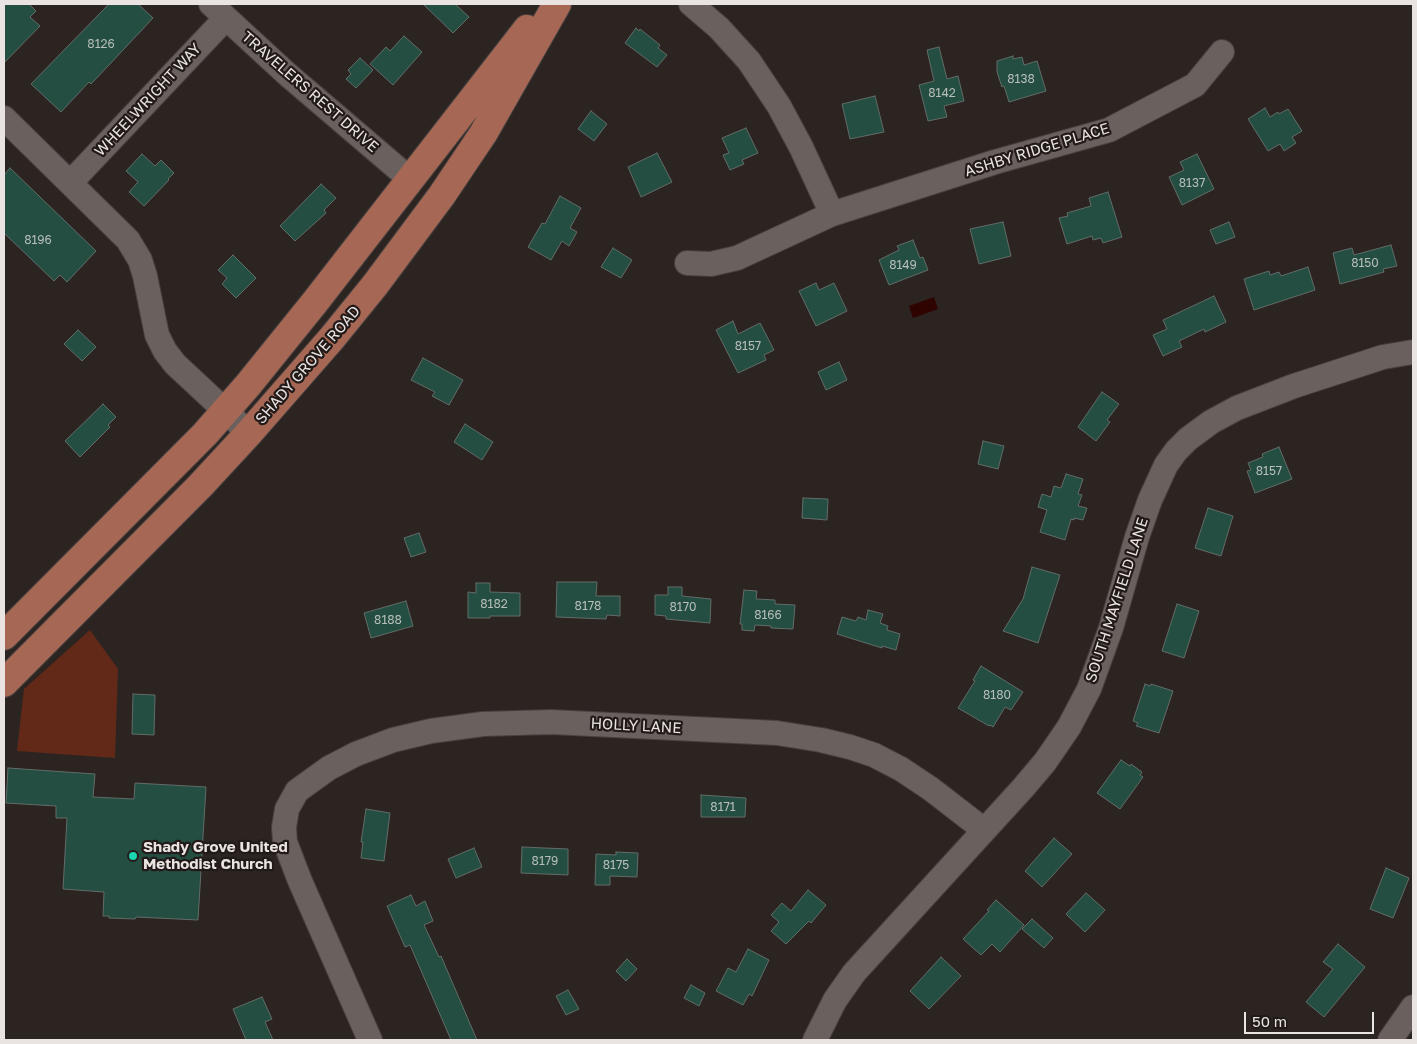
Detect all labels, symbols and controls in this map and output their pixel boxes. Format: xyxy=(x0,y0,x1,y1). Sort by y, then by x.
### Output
street label: TRAVELERS REST DRIVE xyxy=(238,28,382,156)
house number: 8126 xyxy=(87,37,115,51)
street label: WHEELWRIGHT WAY xyxy=(91,40,205,160)
house number: 8138 xyxy=(1007,72,1035,86)
house number: 8142 xyxy=(928,86,956,100)
street label: ASHBY RIDGE PLACE xyxy=(962,119,1112,181)
house number: 8137 xyxy=(1179,176,1205,190)
house number: 8196 xyxy=(24,233,52,247)
house number: 8150 xyxy=(1351,256,1379,270)
house number: 8149 xyxy=(889,258,917,272)
street label: SHADY GROVE ROAD xyxy=(252,302,364,428)
house number: 8157 xyxy=(735,339,761,353)
house number: 8157 xyxy=(1256,464,1282,478)
street label: SOUTH MAYFIELD LANE xyxy=(1082,515,1152,685)
house number: 8182 xyxy=(480,597,508,611)
house number: 8178 xyxy=(575,599,601,613)
house number: 8170 xyxy=(670,600,696,614)
house number: 8166 xyxy=(754,608,782,622)
house number: 8188 xyxy=(374,613,402,627)
house number: 8180 xyxy=(983,688,1011,702)
street label: HOLLY LANE xyxy=(590,715,682,737)
house number: 8171 xyxy=(710,800,736,814)
place label: Shady Grove United Methodist Church xyxy=(143,838,288,873)
marker: Shady Grove United Methodist Church xyxy=(127,850,139,862)
house number: 8179 xyxy=(532,854,558,868)
house number: 8175 xyxy=(603,858,629,872)
scale bar xyxy=(1247,1002,1377,1034)
text: 50 m xyxy=(1252,1012,1287,1030)

